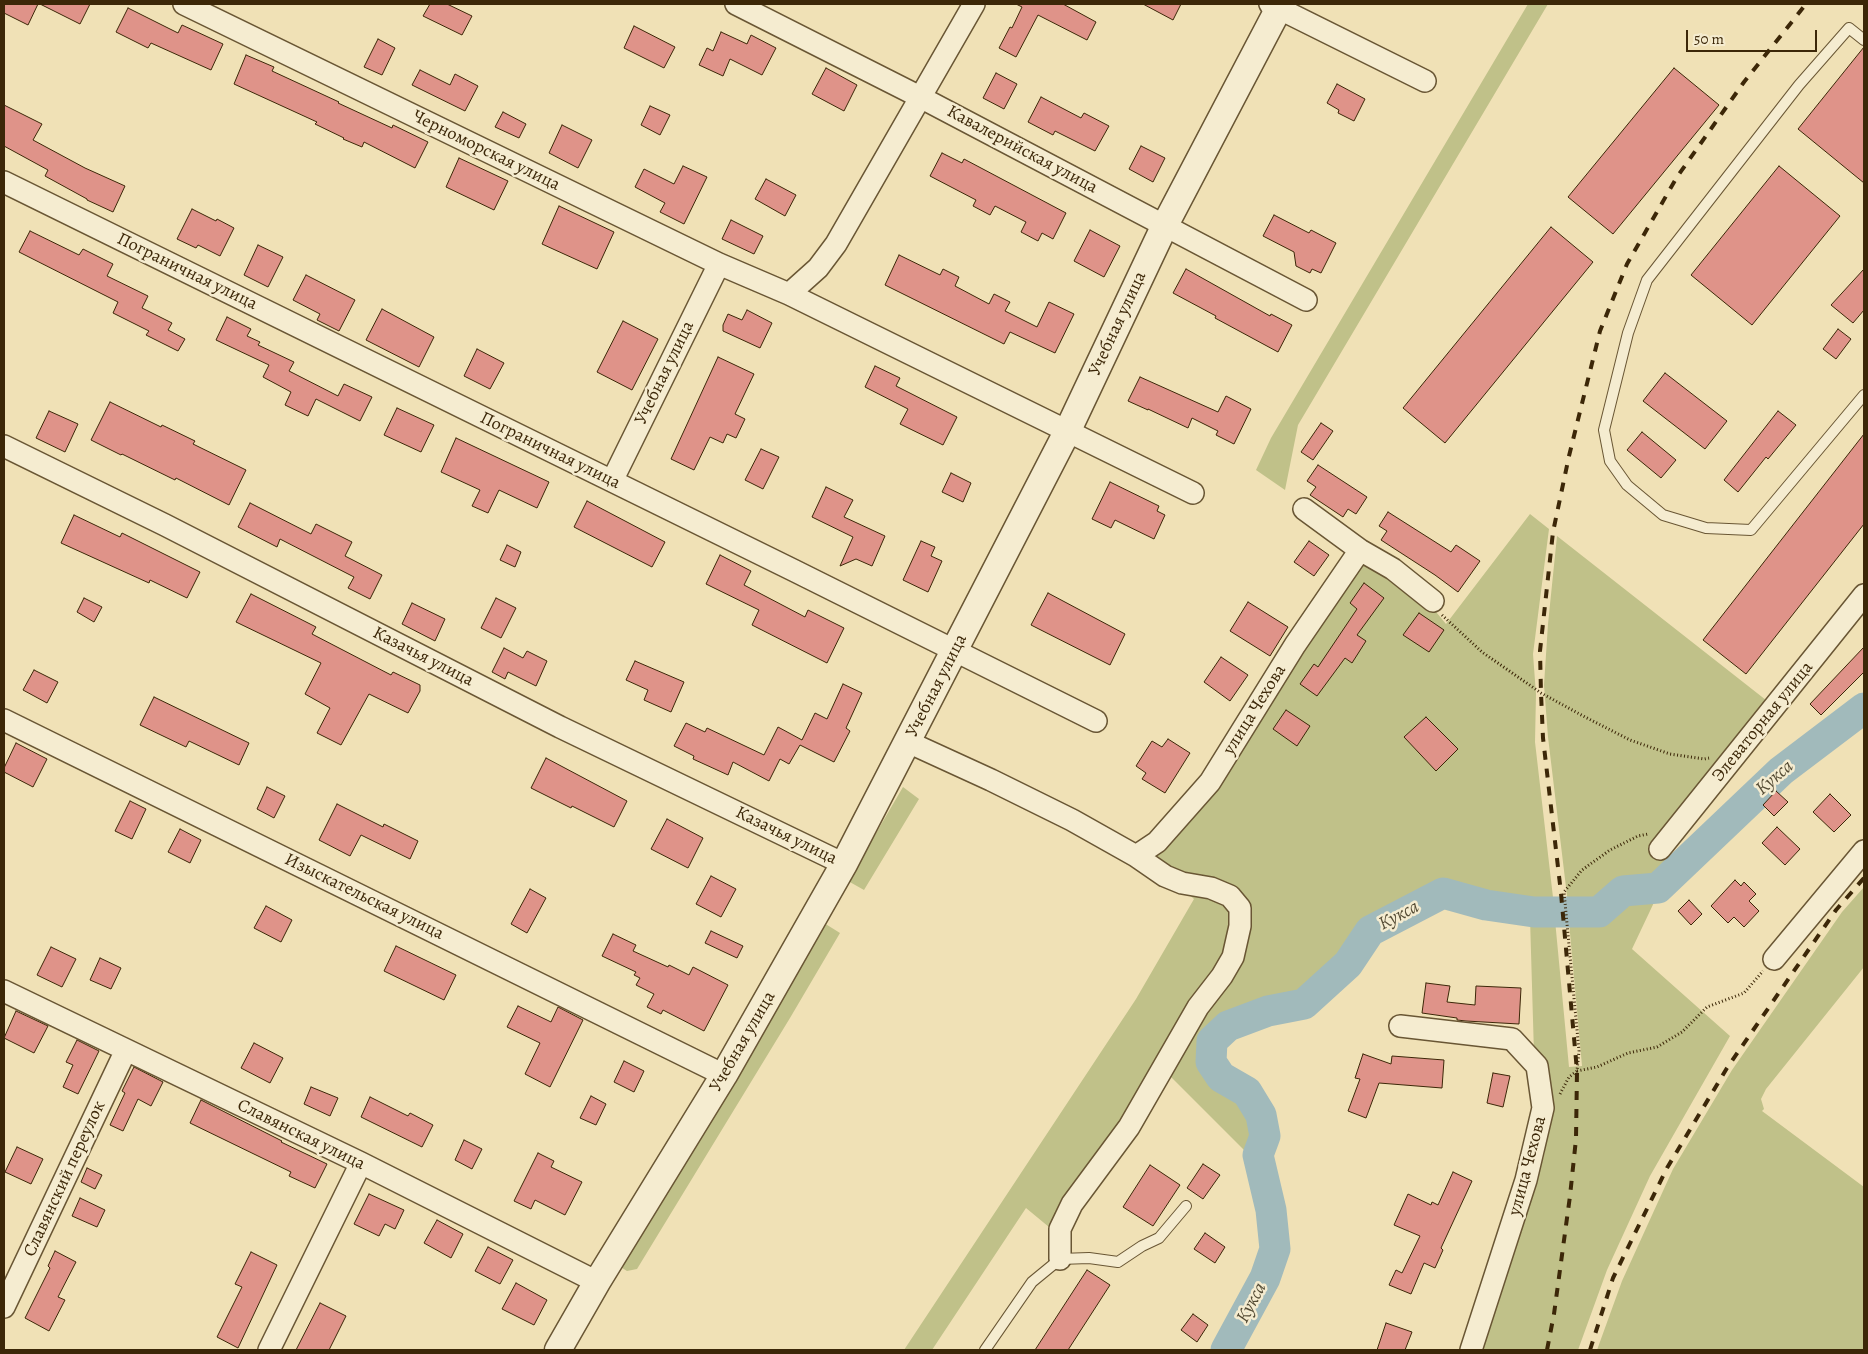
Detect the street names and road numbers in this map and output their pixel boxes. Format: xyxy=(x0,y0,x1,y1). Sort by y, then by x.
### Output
street label: Кавалерийская улица xyxy=(943,101,1101,199)
street label: Черноморская улица xyxy=(409,106,563,196)
street label: Пограничная улица xyxy=(113,229,261,315)
street label: Учебная улица xyxy=(1084,268,1152,380)
street label: Учебная улица xyxy=(631,318,699,428)
street label: Пограничная улица xyxy=(476,408,624,494)
street label: Казачья улица xyxy=(369,622,477,692)
street label: Учебная улица xyxy=(902,631,972,741)
street label: Элеваторная улица xyxy=(1708,657,1818,787)
street label: улица Чехова xyxy=(1219,661,1291,759)
street label: Казачья улица xyxy=(732,802,840,870)
street label: Изыскательская улица xyxy=(281,849,447,945)
street label: Учебная улица xyxy=(705,988,781,1096)
street label: Славянская улица xyxy=(234,1095,368,1175)
street label: Славянский переулок xyxy=(19,1098,111,1260)
street label: улица Чехова xyxy=(1504,1114,1552,1218)

